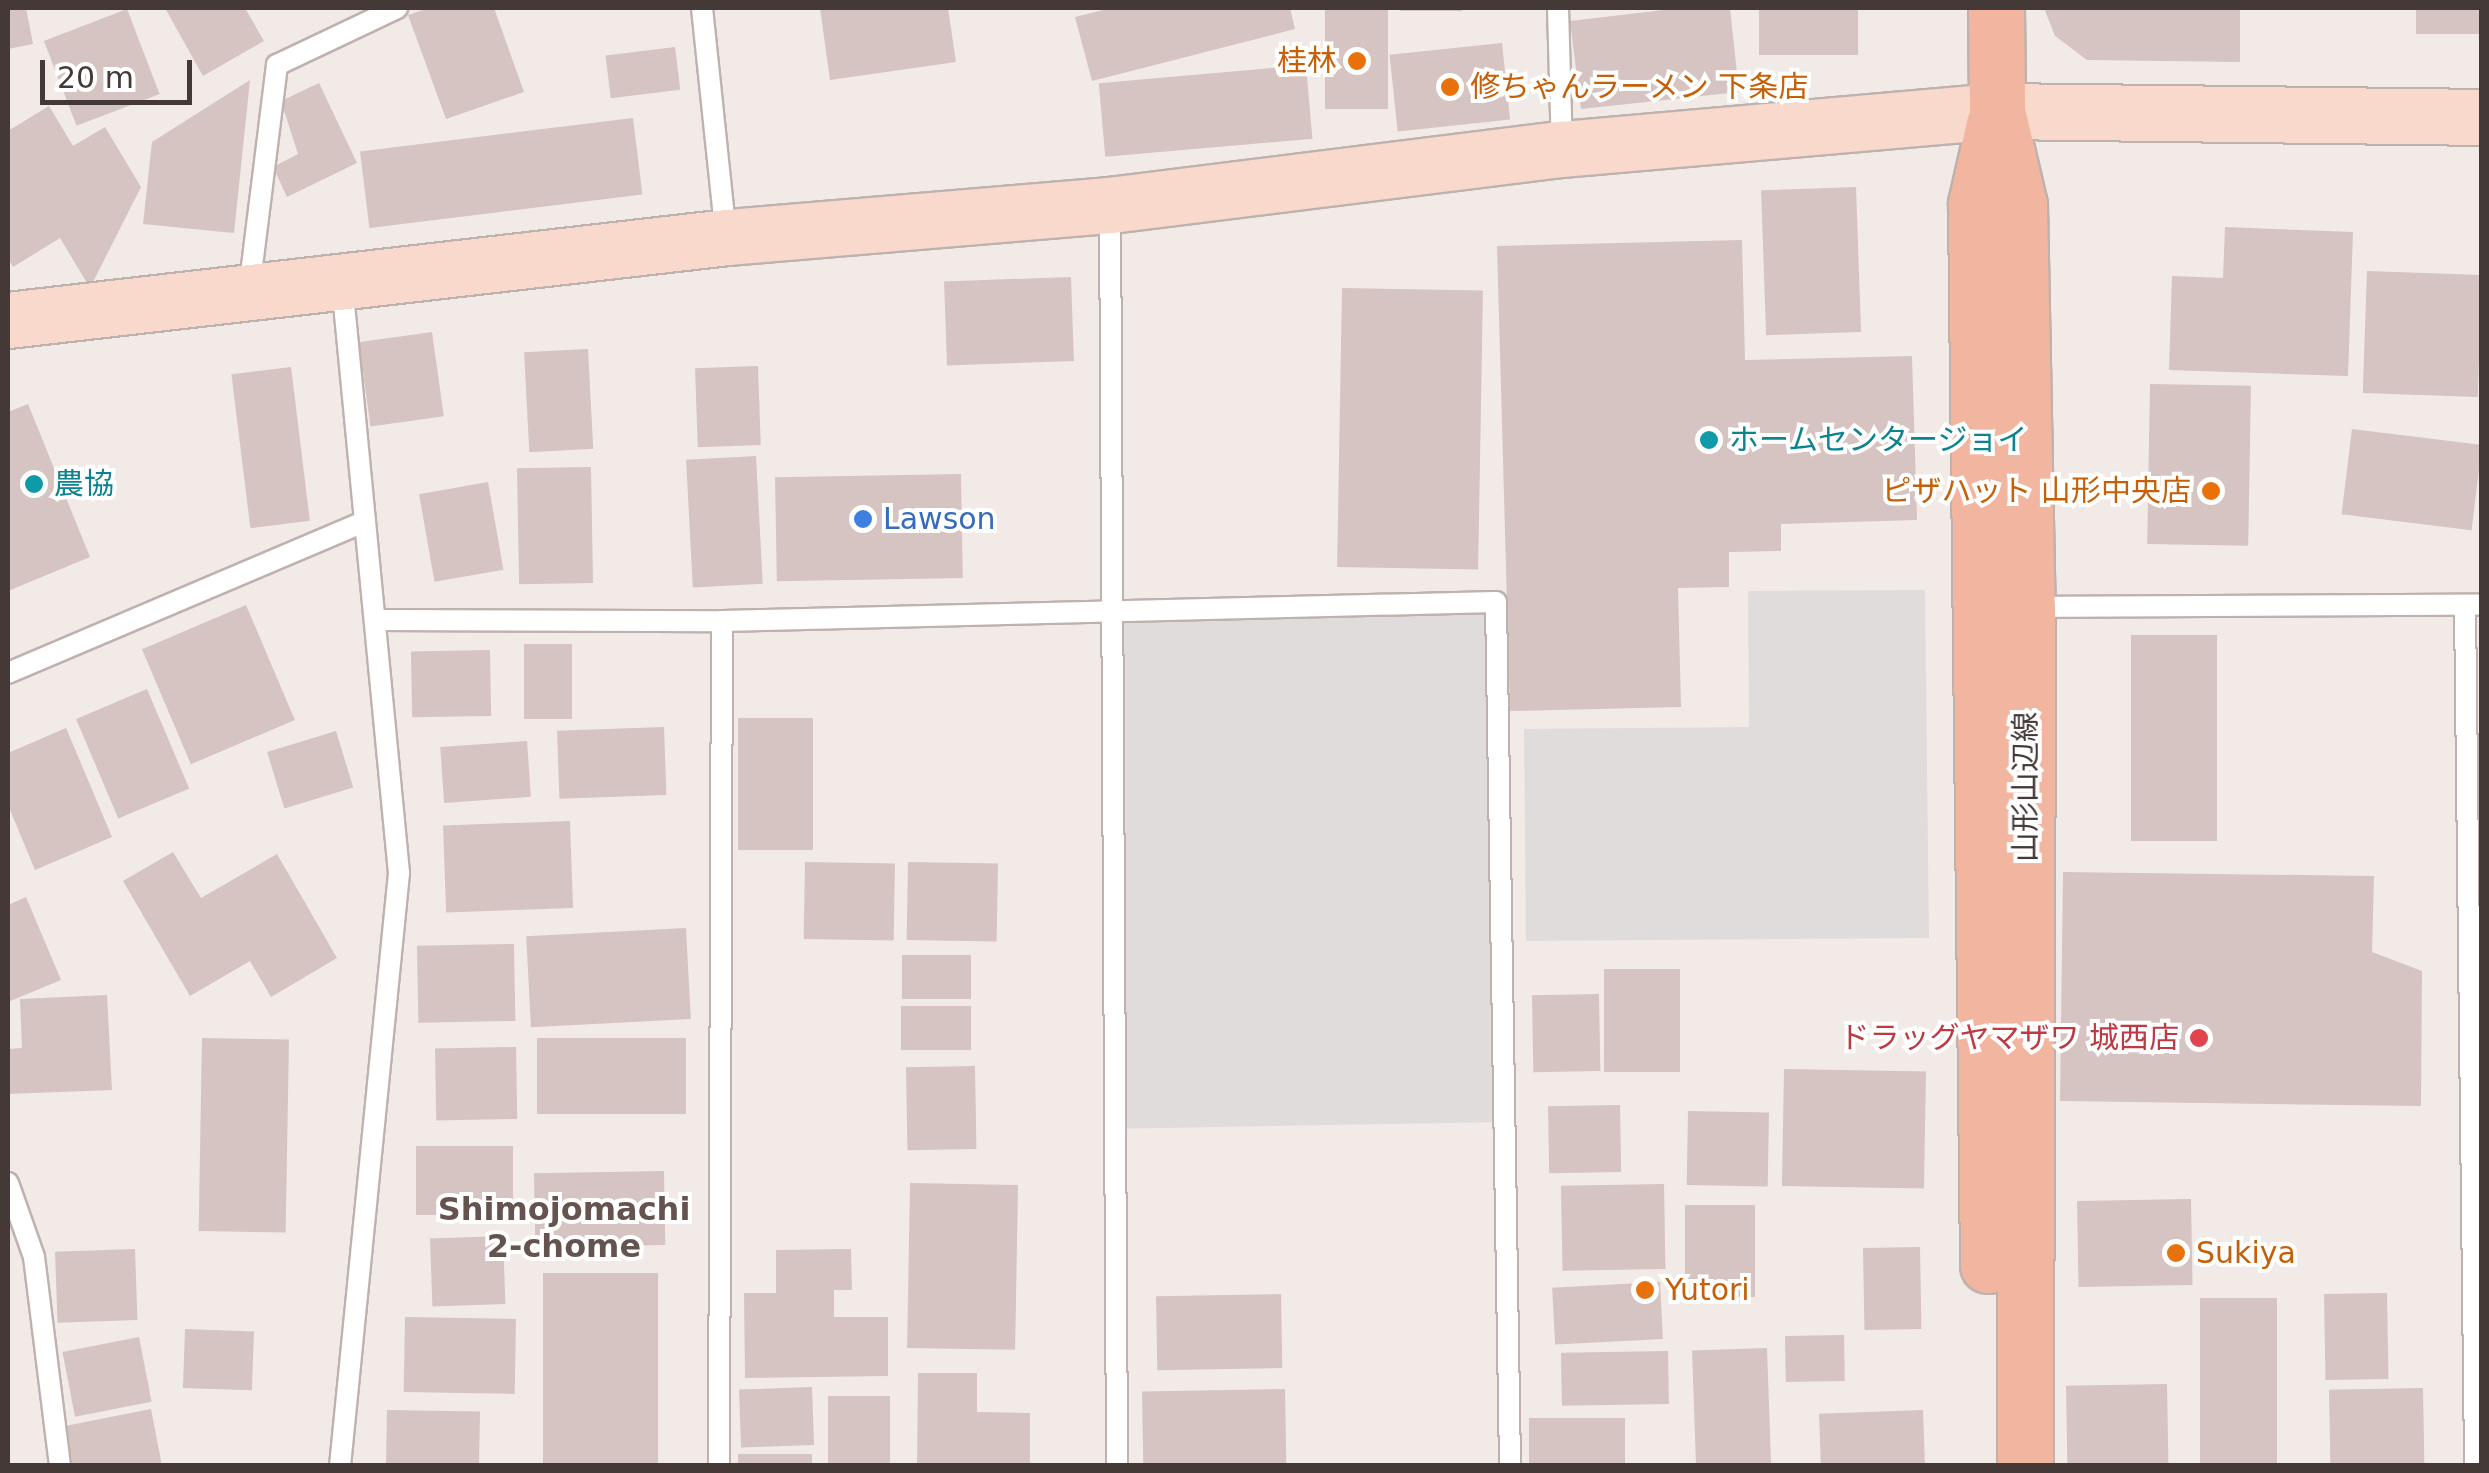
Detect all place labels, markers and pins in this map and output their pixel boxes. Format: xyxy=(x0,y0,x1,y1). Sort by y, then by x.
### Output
place label: 桂林 xyxy=(1277,43,1337,79)
marker: 桂林 xyxy=(1346,50,1368,72)
place label: 修ちゃんラーメン 下条店 xyxy=(1470,69,1810,105)
marker: 修ちゃんラーメン 下条店 xyxy=(1439,76,1461,98)
place label: ホームセンタージョイ xyxy=(1729,422,2029,458)
marker: ホームセンタージョイ xyxy=(1698,429,1720,451)
place label: 農協 xyxy=(54,466,114,502)
marker: 農協 xyxy=(23,473,45,495)
place label: ピザハット 山形中央店 xyxy=(1881,473,2191,509)
marker: ピザハット 山形中央店 xyxy=(2200,480,2222,502)
place label: Lawson xyxy=(883,501,996,537)
marker: Lawson xyxy=(852,508,874,530)
place label: ドラッグヤマザワ 城西店 xyxy=(1839,1020,2179,1056)
marker: ドラッグヤマザワ 城西店 xyxy=(2188,1027,2210,1049)
place label: Sukiya xyxy=(2196,1235,2296,1271)
marker: Sukiya xyxy=(2165,1242,2187,1264)
place label: Yutori xyxy=(1665,1272,1750,1308)
marker: Yutori xyxy=(1634,1279,1656,1301)

